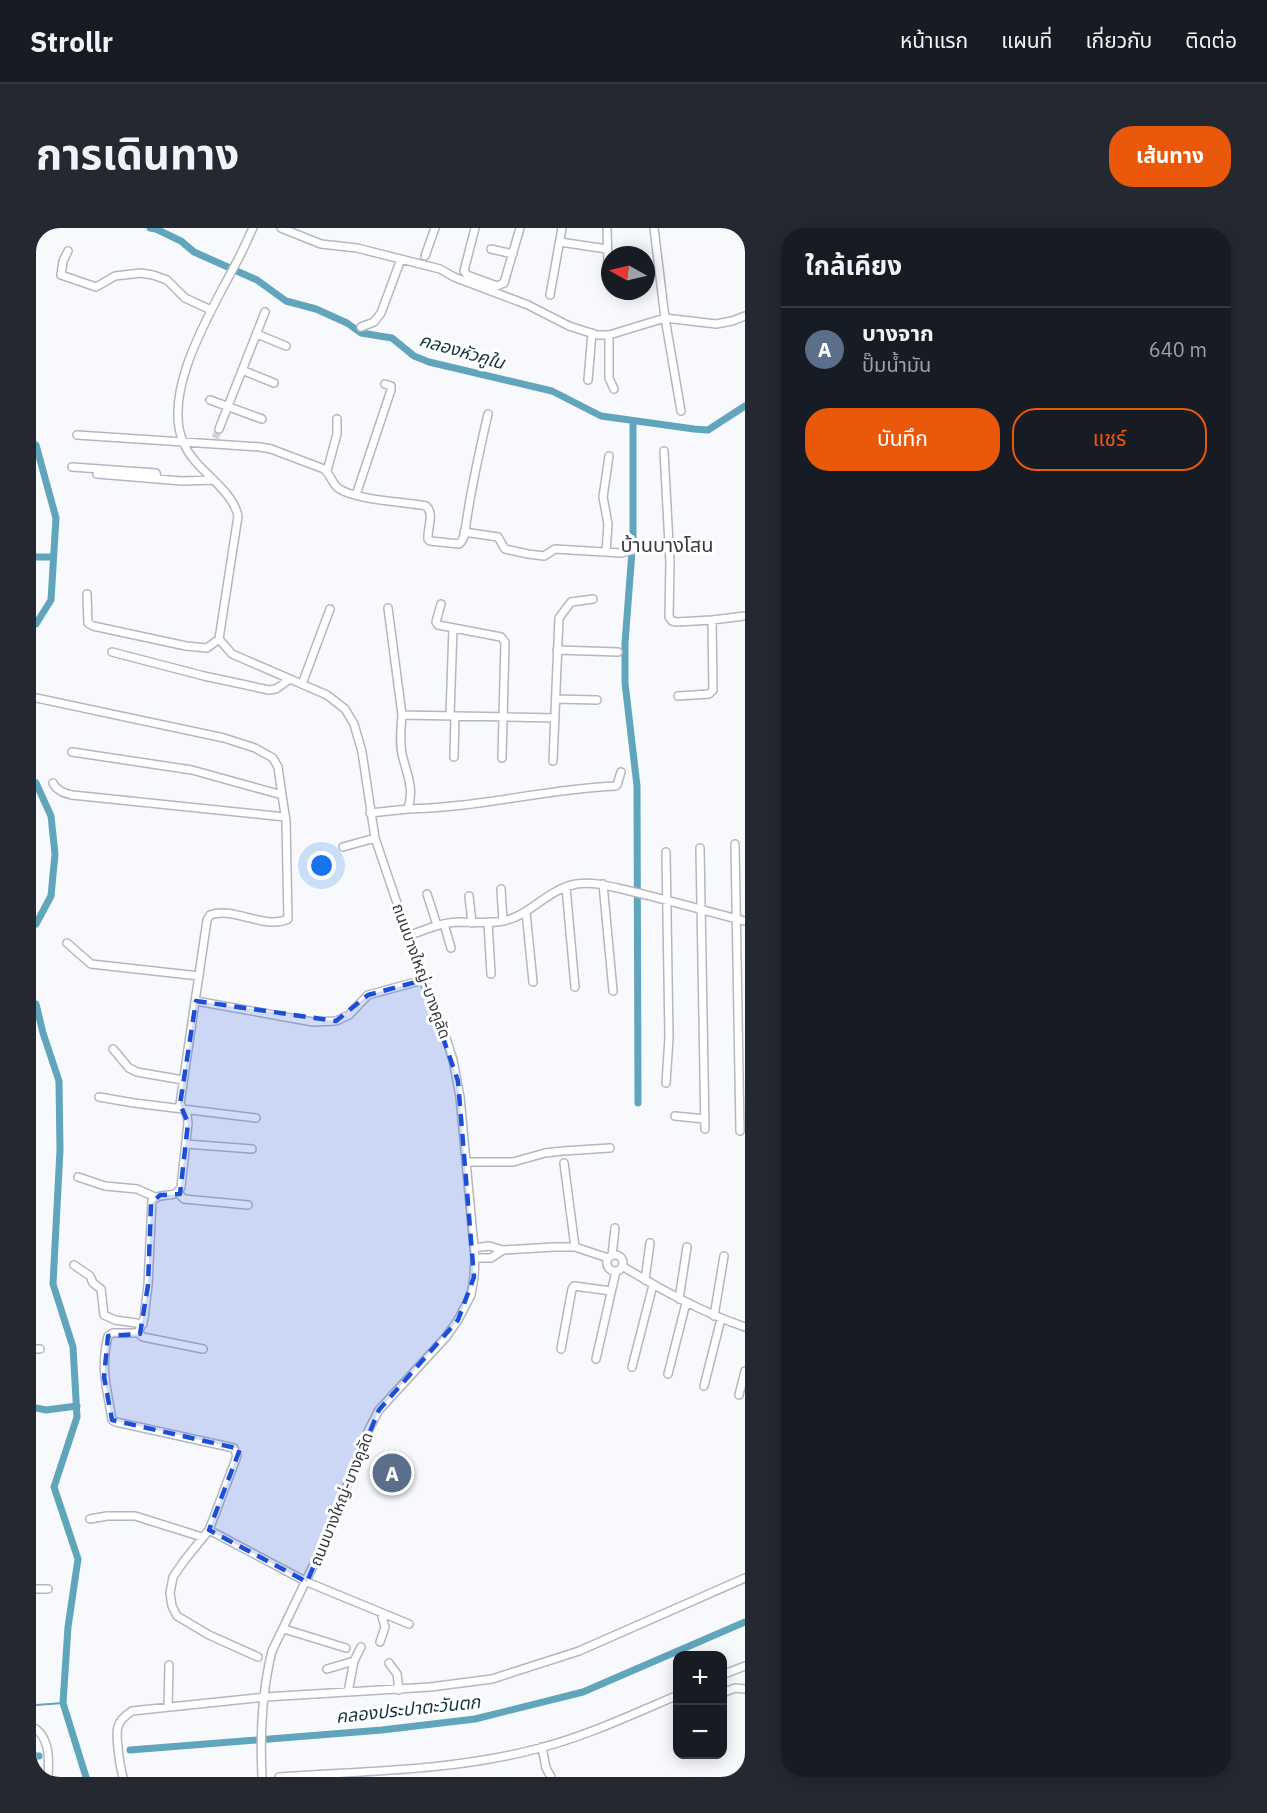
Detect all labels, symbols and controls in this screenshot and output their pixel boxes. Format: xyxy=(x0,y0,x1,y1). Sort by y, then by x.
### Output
text: Strollr xyxy=(30,23,113,60)
text: หน้าแรก xyxy=(900,26,968,54)
text: แผนที่ xyxy=(1001,26,1052,54)
text: เกี่ยวกับ xyxy=(1085,26,1152,54)
text: ติดต่อ xyxy=(1185,26,1237,54)
text: การเดินทาง xyxy=(36,126,239,181)
button: เส้นทาง xyxy=(1109,126,1231,187)
north arrow xyxy=(601,246,655,300)
text: ใกล้เคียง xyxy=(805,248,902,282)
text: บางจาก xyxy=(862,318,934,347)
water label: คลองหัวคูใน xyxy=(417,328,508,374)
text: A xyxy=(818,336,831,363)
text: 640 m xyxy=(1149,336,1207,363)
text: ปั๊มน้ำมัน xyxy=(862,351,931,378)
button: บันทึก xyxy=(805,408,1000,471)
button: แชร์ xyxy=(1012,408,1207,471)
district label: บ้านบางโสน xyxy=(620,531,714,558)
your location xyxy=(307,851,336,880)
street label: ถนนบางใหญ่-บางคูลัด xyxy=(388,901,456,1041)
street label: ถนนบางใหญ่-บางคูลัด xyxy=(305,1429,377,1569)
pin: A xyxy=(372,1450,412,1496)
map controls xyxy=(673,1651,727,1759)
button: + xyxy=(673,1651,727,1705)
water label: คลองประปาตะวันตก xyxy=(335,1690,482,1728)
button: − xyxy=(673,1705,727,1759)

